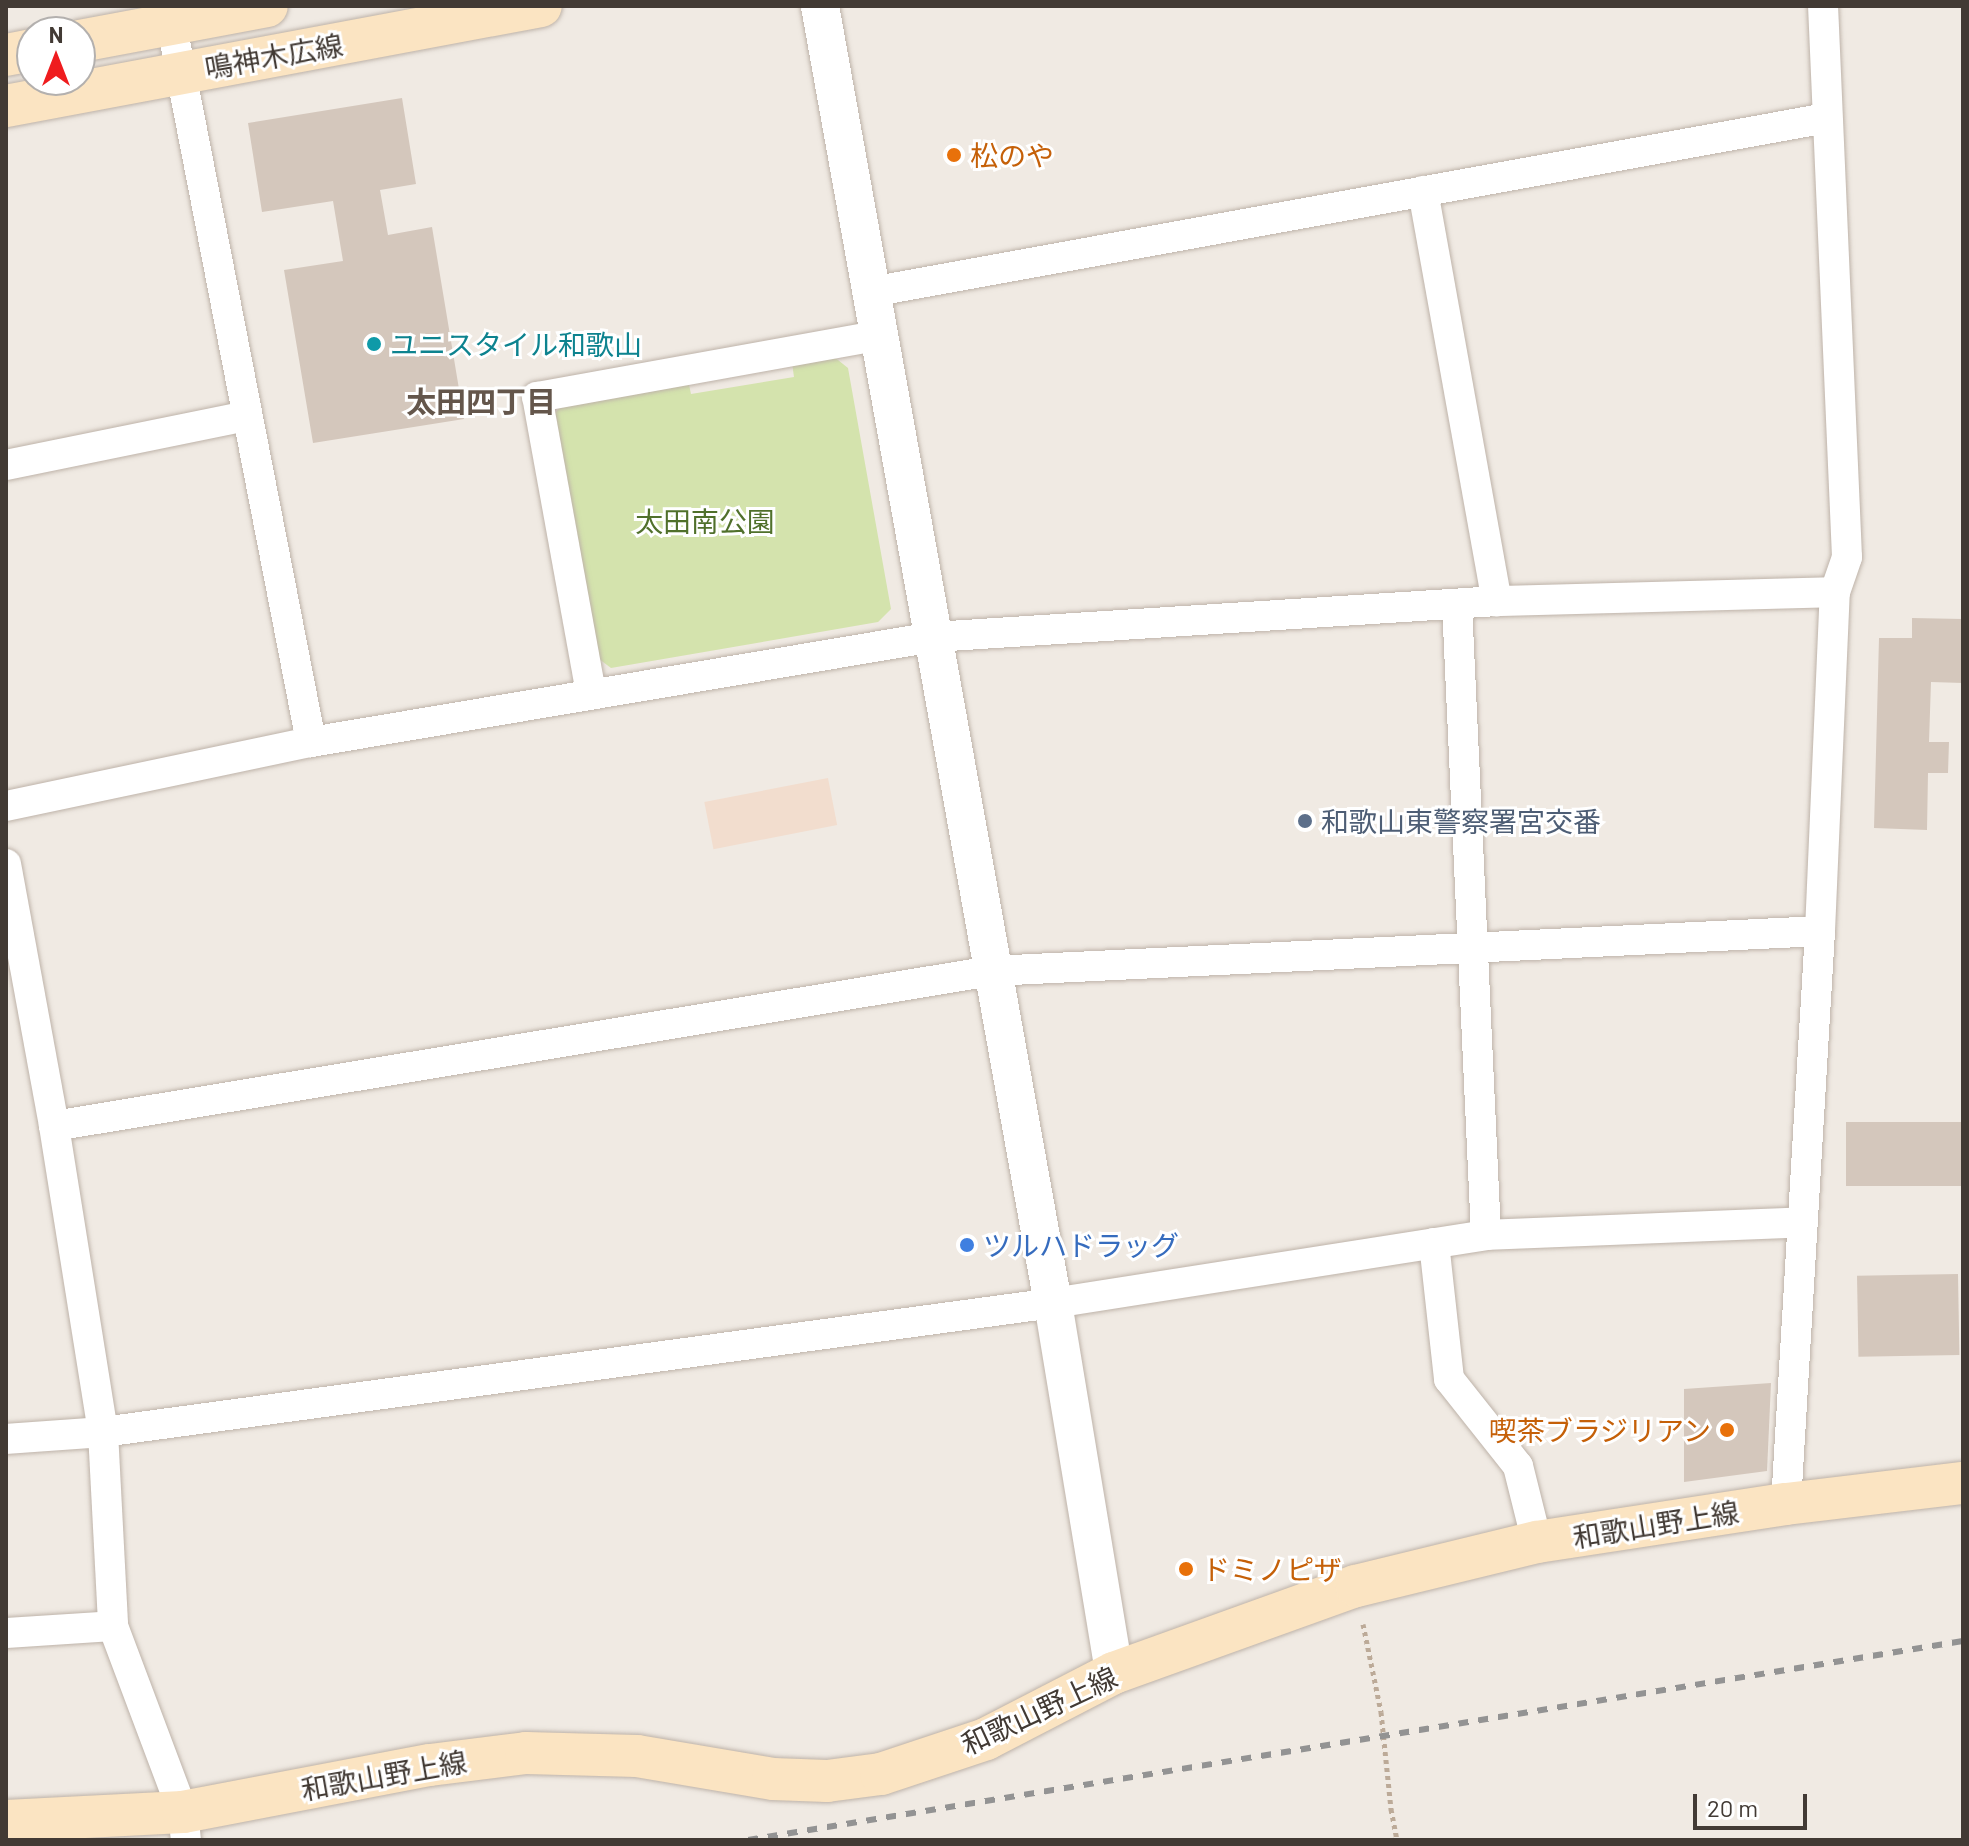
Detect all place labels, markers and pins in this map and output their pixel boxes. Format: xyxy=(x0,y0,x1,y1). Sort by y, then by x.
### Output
place label: 松のや xyxy=(970,138,1054,172)
marker: 松のや xyxy=(945,146,963,164)
place label: ユニスタイル和歌山 xyxy=(390,327,642,361)
marker: ユニスタイル和歌山 xyxy=(365,335,383,353)
place label: 和歌山東警察署宮交番 xyxy=(1321,804,1601,838)
marker: 和歌山東警察署宮交番 xyxy=(1296,812,1314,830)
place label: ツルハドラッグ xyxy=(983,1228,1179,1262)
marker: ツルハドラッグ xyxy=(958,1236,976,1254)
place label: 喫茶ブラジリアン xyxy=(1487,1413,1711,1447)
marker: 喫茶ブラジリアン xyxy=(1718,1421,1736,1439)
place label: ドミノピザ xyxy=(1202,1552,1342,1586)
marker: ドミノピザ xyxy=(1177,1560,1195,1578)

